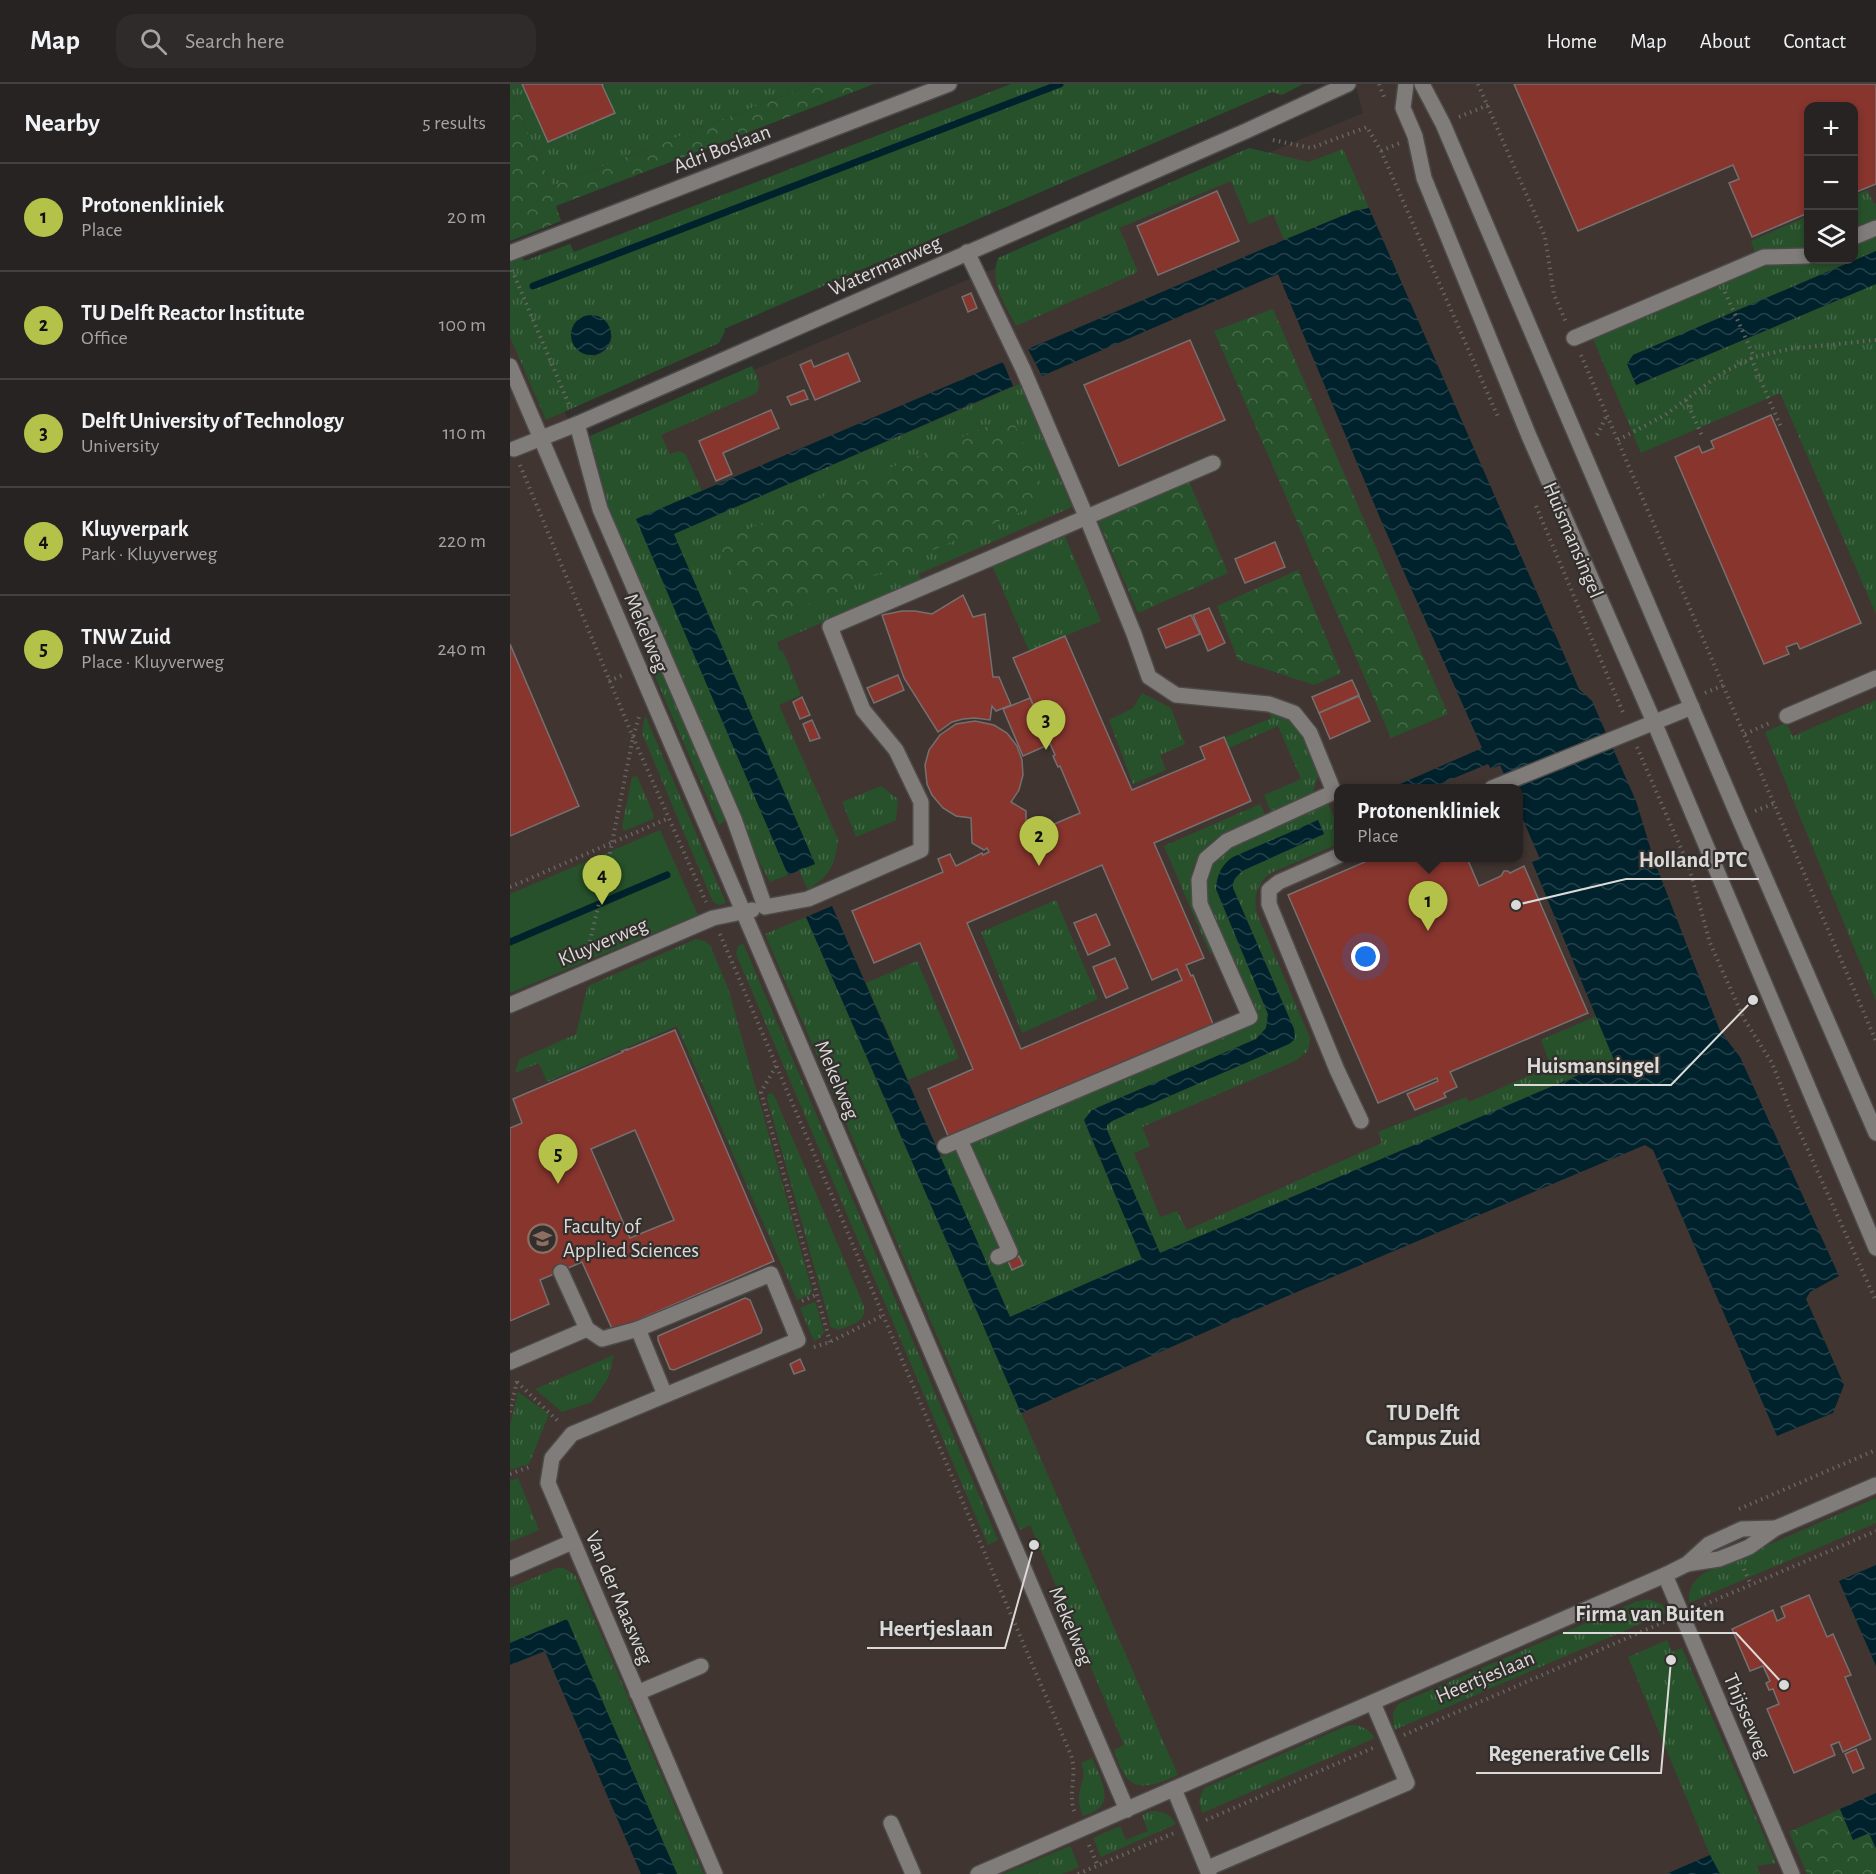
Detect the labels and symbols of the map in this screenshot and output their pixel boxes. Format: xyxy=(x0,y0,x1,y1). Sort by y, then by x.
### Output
street label: Adri Boslaan xyxy=(670,121,774,177)
street label: Watermanweg xyxy=(826,232,945,300)
street label: Huismansingel xyxy=(1539,479,1607,601)
street label: Mekelweg xyxy=(620,590,672,676)
pin: 3 xyxy=(1026,700,1066,750)
pin: 2 xyxy=(1020,816,1058,866)
callout: Holland PTC xyxy=(1626,839,1759,879)
text: Holland PTC xyxy=(1639,849,1748,871)
pin: 4 xyxy=(582,856,622,905)
pin: 1 xyxy=(1408,882,1448,931)
street label: Kluyverweg xyxy=(555,913,652,970)
your location xyxy=(1351,942,1380,971)
street label: Mekelweg xyxy=(811,1037,863,1123)
callout: Huismansingel xyxy=(1514,1045,1671,1085)
text: Huismansingel xyxy=(1526,1055,1660,1077)
pin: 5 xyxy=(538,1134,578,1184)
place label: Faculty of Applied Sciences xyxy=(563,1216,699,1261)
school or university icon: Faculty of Applied Sciences xyxy=(526,1222,558,1254)
district label: TU Delft Campus Zuid xyxy=(1366,1402,1481,1449)
street label: Van der Maasweg xyxy=(582,1528,657,1668)
street label: Mekelweg xyxy=(1045,1583,1097,1669)
callout: Firma van Buiten xyxy=(1563,1593,1736,1633)
text: Firma van Buiten xyxy=(1575,1603,1725,1625)
callout: Heertjeslaan xyxy=(867,1608,1005,1648)
text: Heertjeslaan xyxy=(879,1618,993,1641)
street label: Heertjeslaan xyxy=(1433,1647,1537,1707)
street label: Thijsseweg xyxy=(1720,1670,1775,1762)
callout: Regenerative Cells xyxy=(1476,1733,1661,1773)
text: Regenerative Cells xyxy=(1488,1743,1650,1765)

